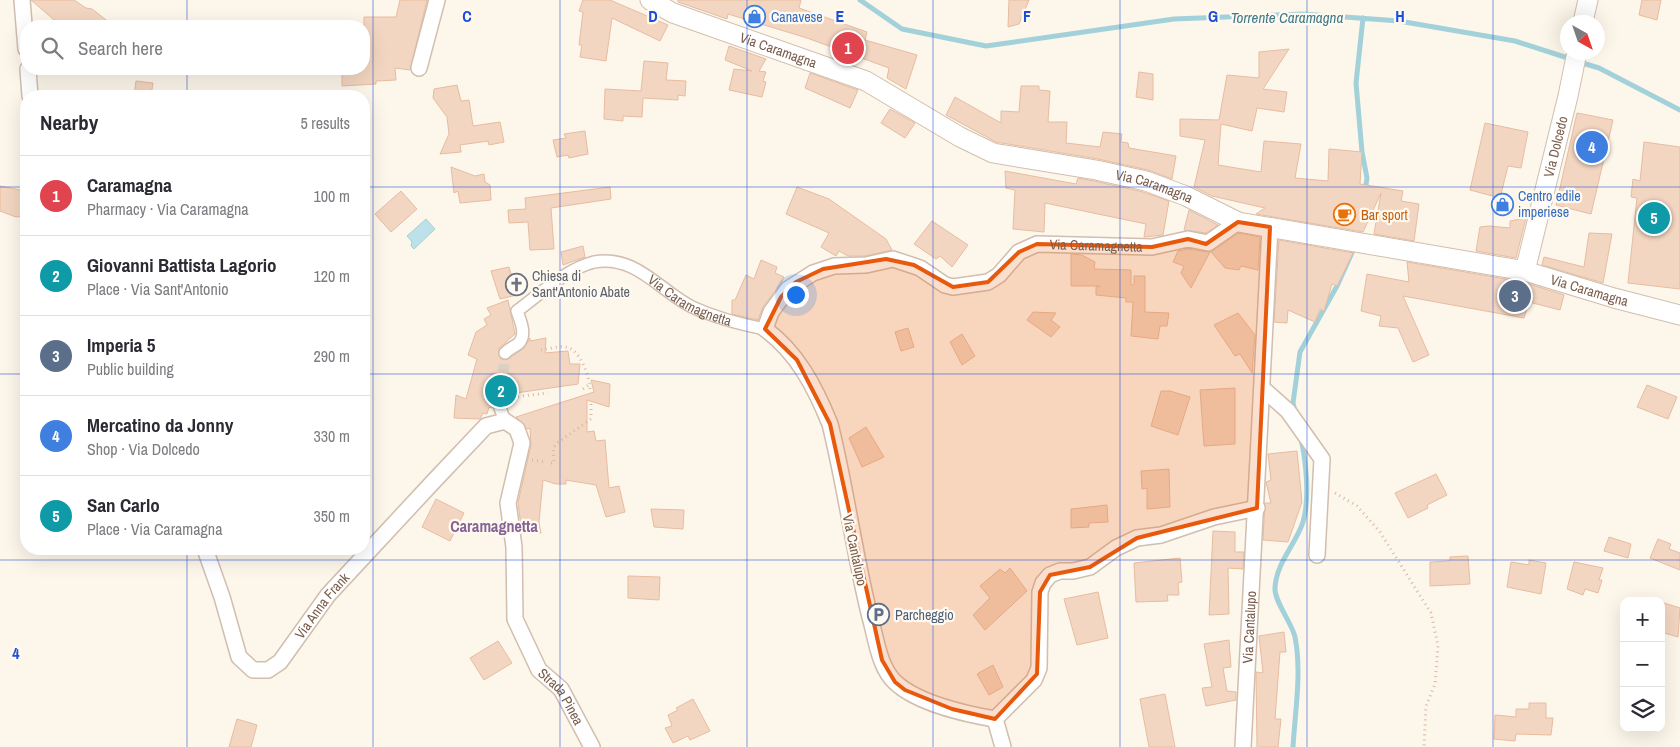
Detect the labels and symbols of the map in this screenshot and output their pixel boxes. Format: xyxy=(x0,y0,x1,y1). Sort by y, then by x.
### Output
text: C xyxy=(462,5,472,27)
text: D xyxy=(648,5,658,27)
shop icon: Canavese xyxy=(743,5,767,29)
text: E xyxy=(836,5,845,27)
text: F xyxy=(1023,5,1031,27)
text: G xyxy=(1208,5,1218,27)
text: H xyxy=(1395,5,1405,27)
water label: Torrente Caramagna xyxy=(1231,7,1343,28)
place label: Canavese xyxy=(771,8,823,26)
north arrow xyxy=(1560,15,1605,60)
street label: Via Caramagna xyxy=(737,28,820,72)
pin: 1 xyxy=(832,29,864,67)
street label: Via Dolcedo xyxy=(1539,114,1572,179)
pin: 4 xyxy=(1576,128,1608,166)
street label: Via Caramagna xyxy=(1114,166,1197,207)
place label: Centro edile imperiese xyxy=(1518,187,1581,221)
shop icon: Centro edile imperiese xyxy=(1490,192,1514,216)
pin: 5 xyxy=(1638,199,1670,237)
cafe icon: Bar sport xyxy=(1333,203,1357,227)
place label: Bar sport xyxy=(1361,206,1408,224)
street label: Via Caramagnetta xyxy=(1049,235,1143,256)
place label: Chiesa di Sant'Antonio Abate xyxy=(532,267,630,301)
street label: Via Caramagnetta xyxy=(644,270,734,330)
street label: Via Caramagna xyxy=(1548,270,1631,310)
church icon: Chiesa di Sant'Antonio Abate xyxy=(504,272,528,296)
pin: 3 xyxy=(1499,277,1531,315)
your location xyxy=(783,282,809,308)
pin: 2 xyxy=(485,372,517,410)
street label: Via Cantalupo xyxy=(839,513,871,587)
district label: Caramagnetta xyxy=(450,515,538,537)
street label: Via Anna Frank xyxy=(291,569,353,642)
street label: Via Cantalupo xyxy=(1238,590,1260,664)
parking icon: Parcheggio xyxy=(867,603,891,627)
place label: Parcheggio xyxy=(895,606,954,624)
text: 4 xyxy=(12,642,20,664)
street label: Strada Pinea xyxy=(534,664,588,729)

